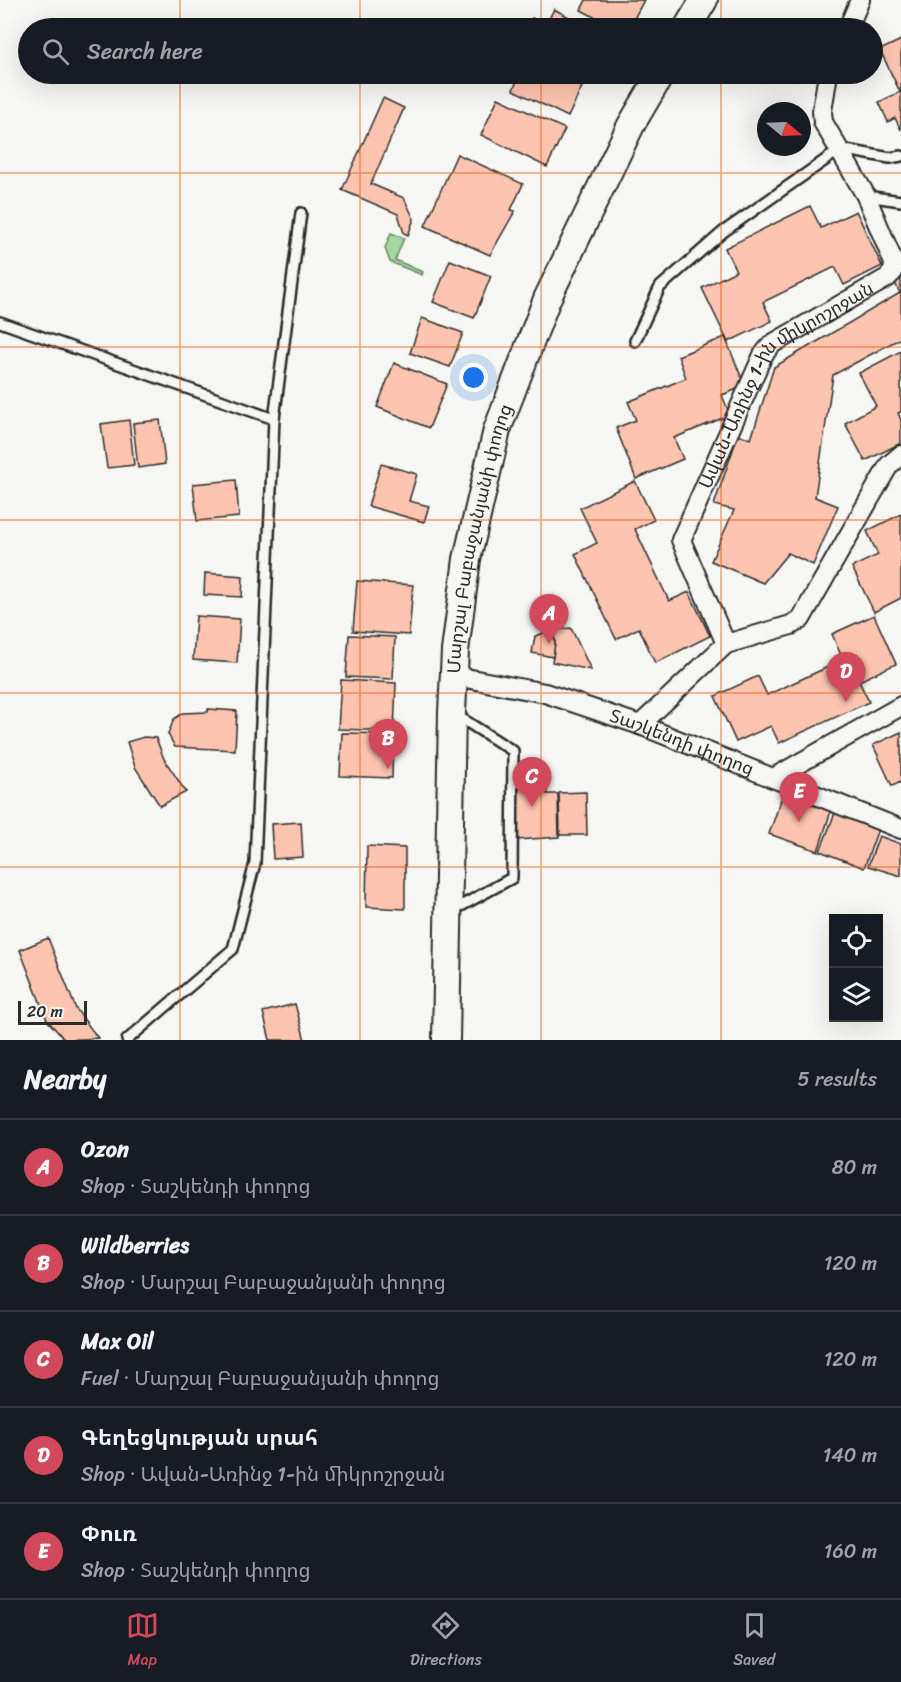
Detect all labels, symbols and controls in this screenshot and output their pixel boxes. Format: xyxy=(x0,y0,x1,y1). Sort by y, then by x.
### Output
search box xyxy=(18,18,883,84)
text: Search here xyxy=(87,32,203,71)
icon: search xyxy=(39,35,72,68)
north arrow xyxy=(757,102,811,156)
street label: Ավան-Առինջ 1-ին միկրոշրջան xyxy=(690,273,880,494)
your location xyxy=(459,363,488,392)
street label: Մարշալ Բաբաջանյանի փողոց xyxy=(438,399,522,674)
pin: A xyxy=(530,594,568,644)
pin: D xyxy=(826,652,866,702)
street label: Տաշկենդի փողոց xyxy=(605,700,759,785)
pin: B xyxy=(368,720,408,769)
pin: C xyxy=(512,758,552,807)
pin: E xyxy=(780,772,818,822)
map controls xyxy=(829,914,883,1022)
button: locate xyxy=(829,914,883,968)
button: layers xyxy=(829,968,883,1022)
text: 20 m xyxy=(27,997,63,1026)
scale bar xyxy=(18,998,87,1025)
text: Nearby xyxy=(24,1056,106,1102)
text: 5 results xyxy=(798,1062,877,1097)
text: Ozon xyxy=(81,1130,129,1169)
text: A xyxy=(37,1150,50,1185)
text: 80 m xyxy=(832,1150,877,1185)
text: Shop · Տաշկենդի փողոց xyxy=(81,1169,310,1204)
text: Wildberries xyxy=(81,1226,189,1265)
text: B xyxy=(37,1246,50,1281)
text: 120 m xyxy=(824,1246,877,1281)
text: Shop · Մարշալ Բաբաջանյանի փողոց xyxy=(81,1265,446,1300)
text: Max Oil xyxy=(81,1322,154,1361)
text: C xyxy=(37,1342,50,1377)
text: 120 m xyxy=(824,1342,877,1377)
text: Fuel · Մարշալ Բաբաջանյանի փողոց xyxy=(81,1361,440,1396)
text: Գեղեցկության սրահ xyxy=(81,1418,318,1457)
text: D xyxy=(38,1438,49,1473)
text: 140 m xyxy=(823,1438,877,1473)
text: Shop · Ավան-Առինջ 1-ին միկրոշրջան xyxy=(81,1457,445,1492)
text: Փուռ xyxy=(81,1514,137,1553)
text: E xyxy=(38,1534,49,1569)
text: 160 m xyxy=(824,1534,877,1569)
text: Shop · Տաշկենդի փողոց xyxy=(81,1553,310,1588)
tab: Map xyxy=(126,1609,159,1674)
tab: Directions xyxy=(410,1609,482,1674)
tab: Saved xyxy=(733,1609,775,1674)

